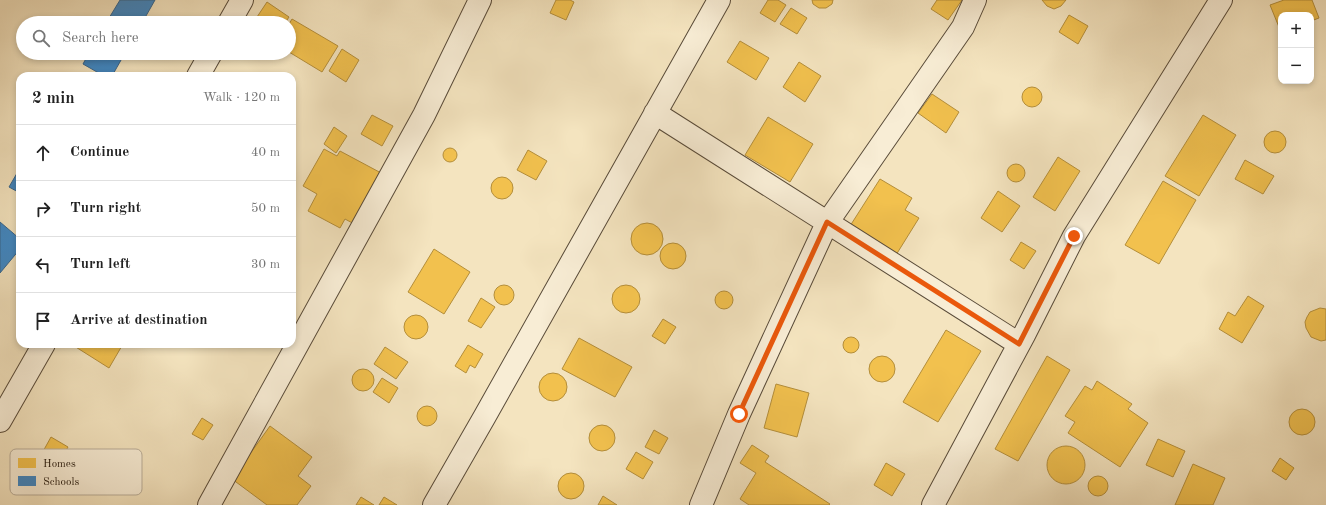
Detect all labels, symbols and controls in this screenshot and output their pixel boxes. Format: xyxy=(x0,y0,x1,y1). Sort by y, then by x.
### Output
map controls xyxy=(1278,12,1314,84)
button: + xyxy=(1278,12,1314,48)
search box xyxy=(16,16,296,60)
icon: search xyxy=(30,27,52,49)
text: Search here xyxy=(62,31,139,46)
button: − xyxy=(1278,48,1314,84)
text: 2 min xyxy=(32,90,75,107)
text: Walk · 120 m xyxy=(203,91,280,104)
icon: ahead xyxy=(32,142,54,164)
text: Continue xyxy=(70,145,129,160)
text: 40 m xyxy=(251,146,280,159)
icon: right xyxy=(32,198,54,220)
text: Turn right xyxy=(70,201,141,216)
text: 50 m xyxy=(251,202,280,215)
route end xyxy=(1065,227,1083,245)
icon: left xyxy=(32,254,54,276)
text: Turn left xyxy=(70,257,130,272)
text: 30 m xyxy=(251,258,280,271)
icon: arrive xyxy=(32,310,54,332)
text: Arrive at destination xyxy=(70,313,208,328)
route start xyxy=(730,405,748,423)
legend xyxy=(10,449,142,495)
text: Homes xyxy=(43,459,76,470)
text: Schools xyxy=(43,477,79,488)

